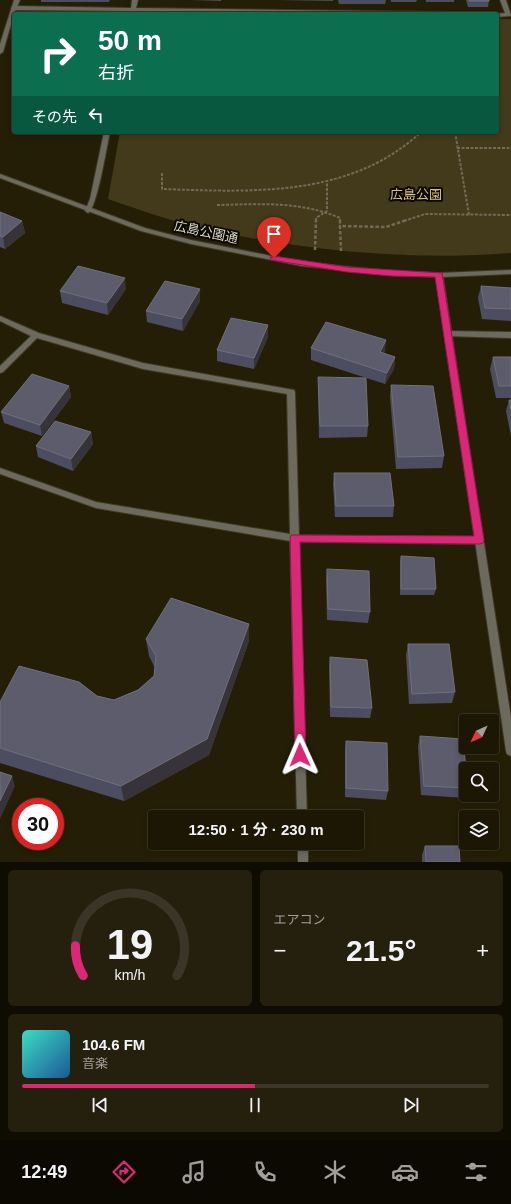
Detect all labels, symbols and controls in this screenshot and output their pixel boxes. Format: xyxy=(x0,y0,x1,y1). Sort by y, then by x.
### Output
text: 50 m xyxy=(98,25,162,56)
icon: right xyxy=(32,28,84,80)
text: 右折 xyxy=(98,63,134,83)
icon: left xyxy=(85,104,107,126)
text: その先 xyxy=(32,108,77,125)
park label: 広島公園 xyxy=(390,187,442,202)
pin xyxy=(257,217,291,258)
street label: 広島公園通 xyxy=(173,218,239,246)
icon: arrive xyxy=(263,223,285,245)
north arrow xyxy=(459,714,499,754)
map controls xyxy=(459,714,499,850)
position arrow xyxy=(279,734,321,776)
button: search xyxy=(459,762,499,802)
speed limit sign: 30 xyxy=(12,798,64,850)
button: layers xyxy=(459,810,499,850)
text: 12:50 · 1 分 · 230 m xyxy=(188,821,324,838)
text: エアコン xyxy=(274,912,326,927)
text: 19 xyxy=(107,921,153,968)
text: 21.5° xyxy=(346,934,416,967)
text: − xyxy=(274,938,286,963)
text: + xyxy=(476,938,489,963)
text: km/h xyxy=(114,967,145,983)
text: 104.6 FM xyxy=(82,1036,145,1053)
text: 音楽 xyxy=(82,1056,108,1071)
icon: previous xyxy=(89,1094,111,1116)
icon: pause xyxy=(244,1094,266,1116)
icon: next xyxy=(400,1094,422,1116)
icon: directions xyxy=(110,1158,138,1186)
icon: music xyxy=(180,1158,208,1186)
icon: phone xyxy=(251,1158,279,1186)
icon: climate xyxy=(321,1158,349,1186)
icon: car xyxy=(391,1158,419,1186)
icon: filters xyxy=(462,1158,490,1186)
text: 12:49 xyxy=(21,1162,67,1182)

